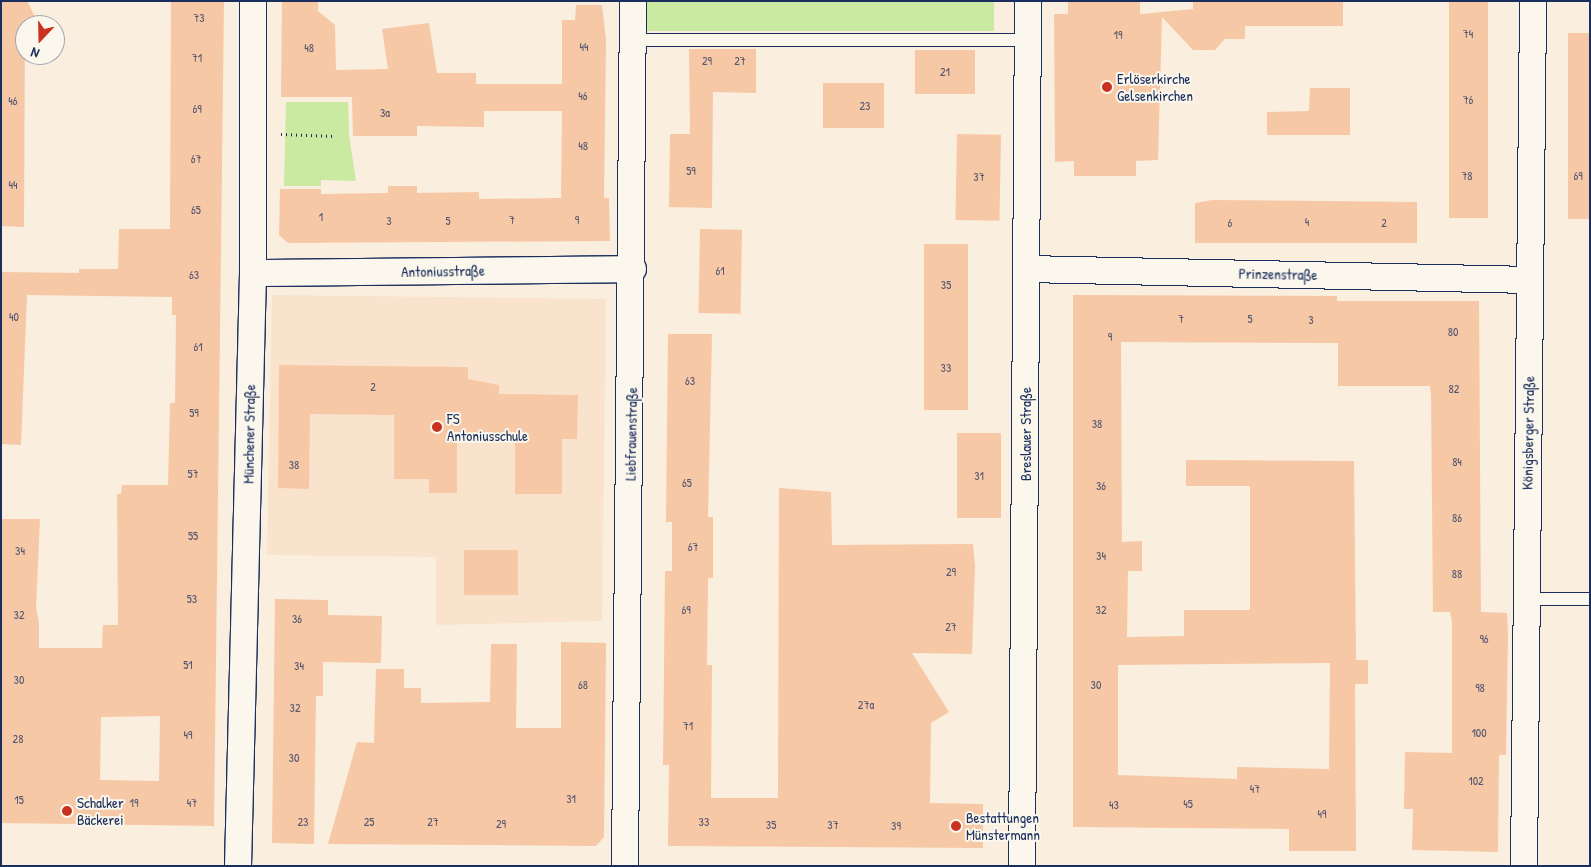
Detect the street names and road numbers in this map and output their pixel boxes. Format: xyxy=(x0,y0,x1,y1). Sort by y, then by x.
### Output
street label: Antoniusstraße xyxy=(401,261,485,281)
street label: Prinzenstraße xyxy=(1238,264,1318,284)
street label: Königsberger Straße xyxy=(1518,376,1538,490)
street label: Münchener Straße xyxy=(239,384,259,484)
street label: Liebfrauenstraße xyxy=(621,387,641,481)
street label: Breslauer Straße xyxy=(1017,387,1035,481)

